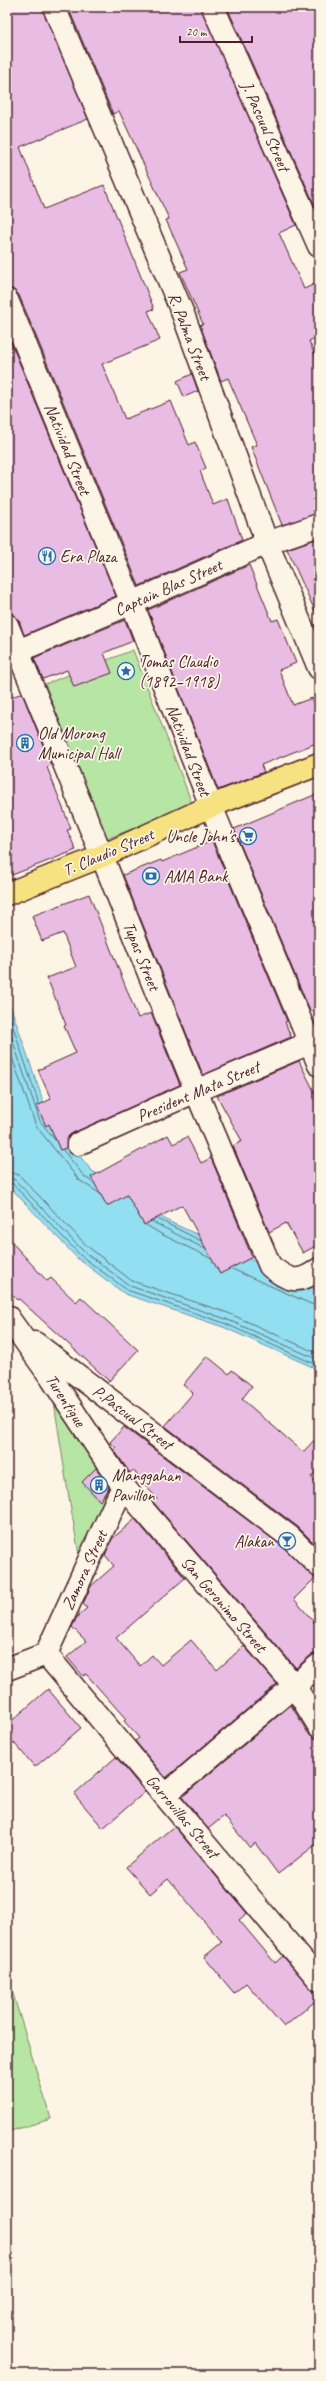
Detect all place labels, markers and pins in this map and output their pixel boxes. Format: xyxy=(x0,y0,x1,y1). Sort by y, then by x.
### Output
restaurant icon: Era Plaza xyxy=(37,546,57,566)
place label: Era Plaza xyxy=(60,546,119,567)
place label: Tomas Claudio (1892–1918) xyxy=(139,651,220,692)
place icon: Tomas Claudio (1892–1918) xyxy=(116,661,136,681)
place label: Old Morong Municipal Hall xyxy=(38,723,122,764)
building icon: Old Morong Municipal Hall xyxy=(15,733,35,753)
place label: Uncle John's xyxy=(166,826,237,847)
supermarket icon: Uncle John's xyxy=(238,826,258,846)
bank icon: AMA Bank xyxy=(141,866,161,886)
place label: AMA Bank xyxy=(164,866,229,887)
place label: Manggahan Pavillon xyxy=(112,1465,181,1506)
building icon: Manggahan Pavillon xyxy=(89,1475,109,1495)
place label: Alakan xyxy=(234,1531,275,1552)
bar icon: Alakan xyxy=(277,1531,297,1551)

